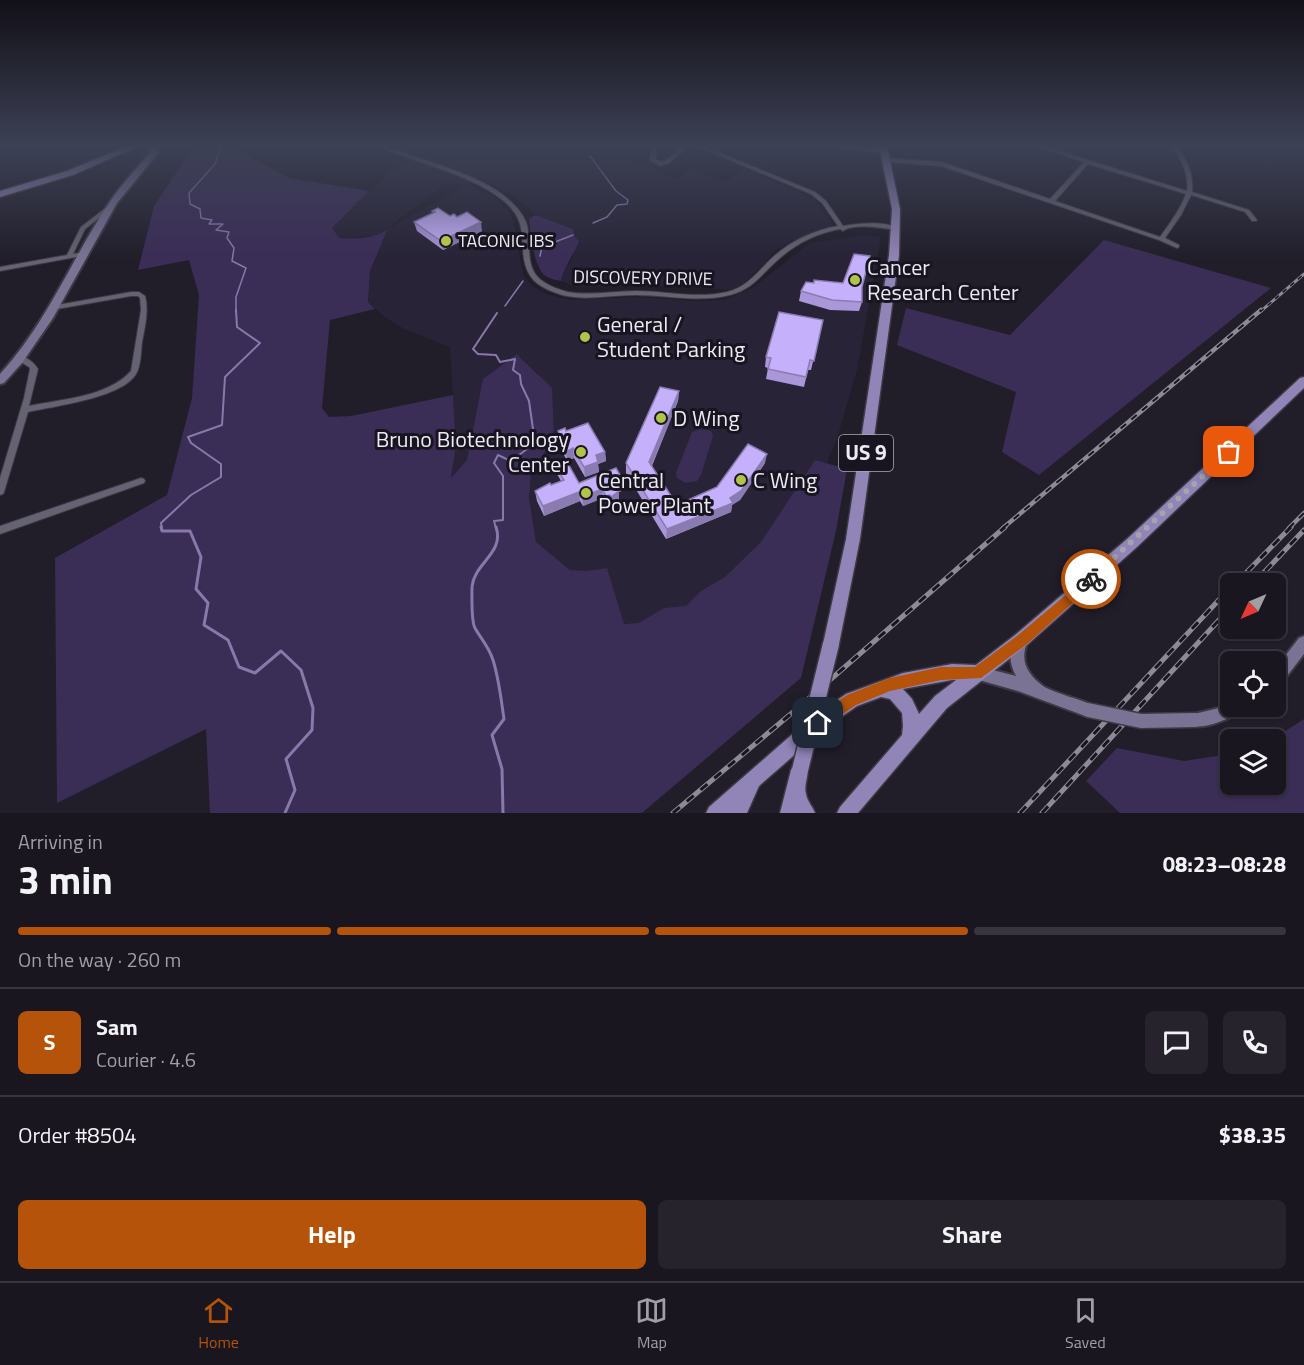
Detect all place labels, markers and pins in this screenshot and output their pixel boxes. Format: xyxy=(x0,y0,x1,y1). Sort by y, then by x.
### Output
place label: TACONIC IBS xyxy=(458,227,554,254)
marker: TACONIC IBS xyxy=(439,234,453,248)
place label: Cancer Research Center xyxy=(867,250,1019,309)
marker: Cancer Research Center xyxy=(848,273,862,287)
place label: General / Student Parking xyxy=(597,307,745,366)
marker: General / Student Parking xyxy=(578,330,592,344)
place label: D Wing xyxy=(673,401,739,435)
marker: D Wing xyxy=(654,411,668,425)
place label: Bruno Biotechnology Center xyxy=(376,422,569,481)
pin xyxy=(1203,426,1254,477)
marker: Bruno Biotechnology Center xyxy=(574,445,588,459)
place label: Central Power Plant xyxy=(598,463,712,522)
place label: C Wing xyxy=(753,463,817,497)
marker: C Wing xyxy=(734,473,748,487)
marker: Central Power Plant xyxy=(579,486,593,500)
pin xyxy=(792,697,843,748)

